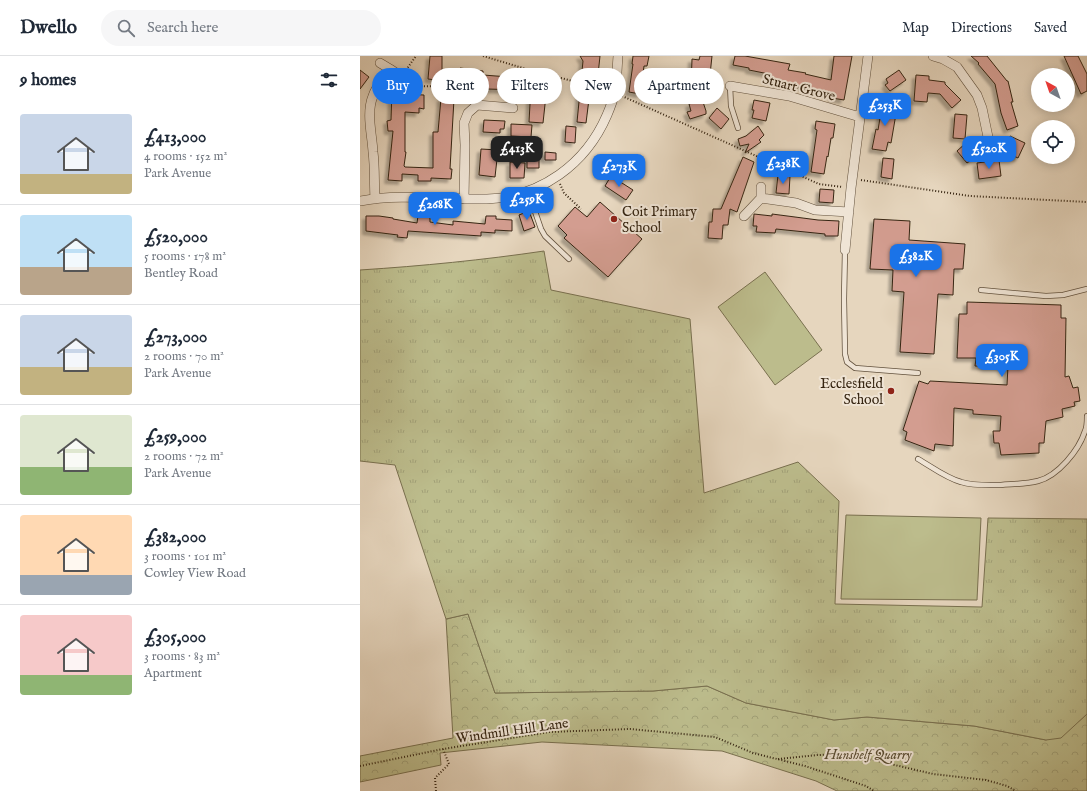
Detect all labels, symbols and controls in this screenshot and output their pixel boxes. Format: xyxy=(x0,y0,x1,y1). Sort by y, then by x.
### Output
search box xyxy=(101,10,381,46)
text: Dwello xyxy=(20,16,77,40)
icon: search xyxy=(115,17,137,39)
text: Search here xyxy=(147,18,218,37)
text: Map xyxy=(902,19,929,37)
text: Directions xyxy=(951,19,1012,37)
text: Saved xyxy=(1034,19,1067,37)
chip: Buy xyxy=(372,68,423,104)
chip: Rent xyxy=(431,68,489,104)
chip: Filters xyxy=(497,68,562,104)
chip: New xyxy=(570,68,626,104)
chip: Apartment xyxy=(634,68,724,104)
north arrow xyxy=(1031,68,1075,112)
map controls xyxy=(1031,68,1075,164)
icon: filters xyxy=(318,69,340,91)
text: 9 homes xyxy=(20,70,76,91)
street label: Stuart Grove xyxy=(760,70,838,106)
pin: £253K xyxy=(857,93,913,127)
text: £253K xyxy=(868,97,902,114)
button: locate xyxy=(1031,120,1075,164)
text: £413,000 xyxy=(144,127,206,148)
icon: home xyxy=(52,130,100,178)
pin: £413K xyxy=(489,136,545,170)
pin: £520K xyxy=(961,136,1017,170)
text: £413K xyxy=(500,140,534,157)
text: £520K xyxy=(971,140,1007,157)
text: 4 rooms · 152 m² xyxy=(144,148,227,165)
pin: £238K xyxy=(755,151,811,185)
pin: £273K xyxy=(591,154,647,188)
text: £238K xyxy=(766,155,800,172)
text: £273K xyxy=(601,158,637,175)
text: Park Avenue xyxy=(144,165,211,182)
pin: £259K xyxy=(499,187,555,221)
text: £259K xyxy=(510,191,544,208)
pin: £268K xyxy=(407,192,463,226)
text: £268K xyxy=(417,196,453,213)
place label: Coit Primary School xyxy=(622,203,697,237)
marker: Coit Primary School xyxy=(609,214,619,224)
text: £520,000 xyxy=(144,227,208,248)
icon: home xyxy=(52,231,100,279)
pin: £382K xyxy=(888,244,944,278)
text: 5 rooms · 178 m² xyxy=(144,248,226,265)
text: £382K xyxy=(899,248,933,265)
text: Bentley Road xyxy=(144,265,218,282)
text: £273,000 xyxy=(144,327,207,348)
icon: home xyxy=(52,331,100,379)
pin: £305K xyxy=(974,344,1030,378)
text: 2 rooms · 70 m² xyxy=(144,348,224,365)
text: £305K xyxy=(985,348,1019,365)
text: Park Avenue xyxy=(144,365,211,382)
place label: Ecclesfield School xyxy=(820,375,884,409)
marker: Ecclesfield School xyxy=(886,386,896,396)
text: £259,000 xyxy=(144,427,207,448)
icon: home xyxy=(52,431,100,479)
text: 2 rooms · 72 m² xyxy=(144,448,224,465)
text: Park Avenue xyxy=(144,465,211,482)
text: £382,000 xyxy=(144,527,206,548)
icon: home xyxy=(52,531,100,579)
text: 3 rooms · 101 m² xyxy=(144,548,226,565)
text: Cowley View Road xyxy=(144,565,246,582)
text: £305,000 xyxy=(144,627,206,648)
icon: home xyxy=(52,631,100,679)
text: 3 rooms · 83 m² xyxy=(144,648,220,665)
text: Apartment xyxy=(144,665,202,682)
street label: Windmill Hill Lane xyxy=(455,714,570,748)
park label: Hunshelf Quarry xyxy=(823,746,912,764)

